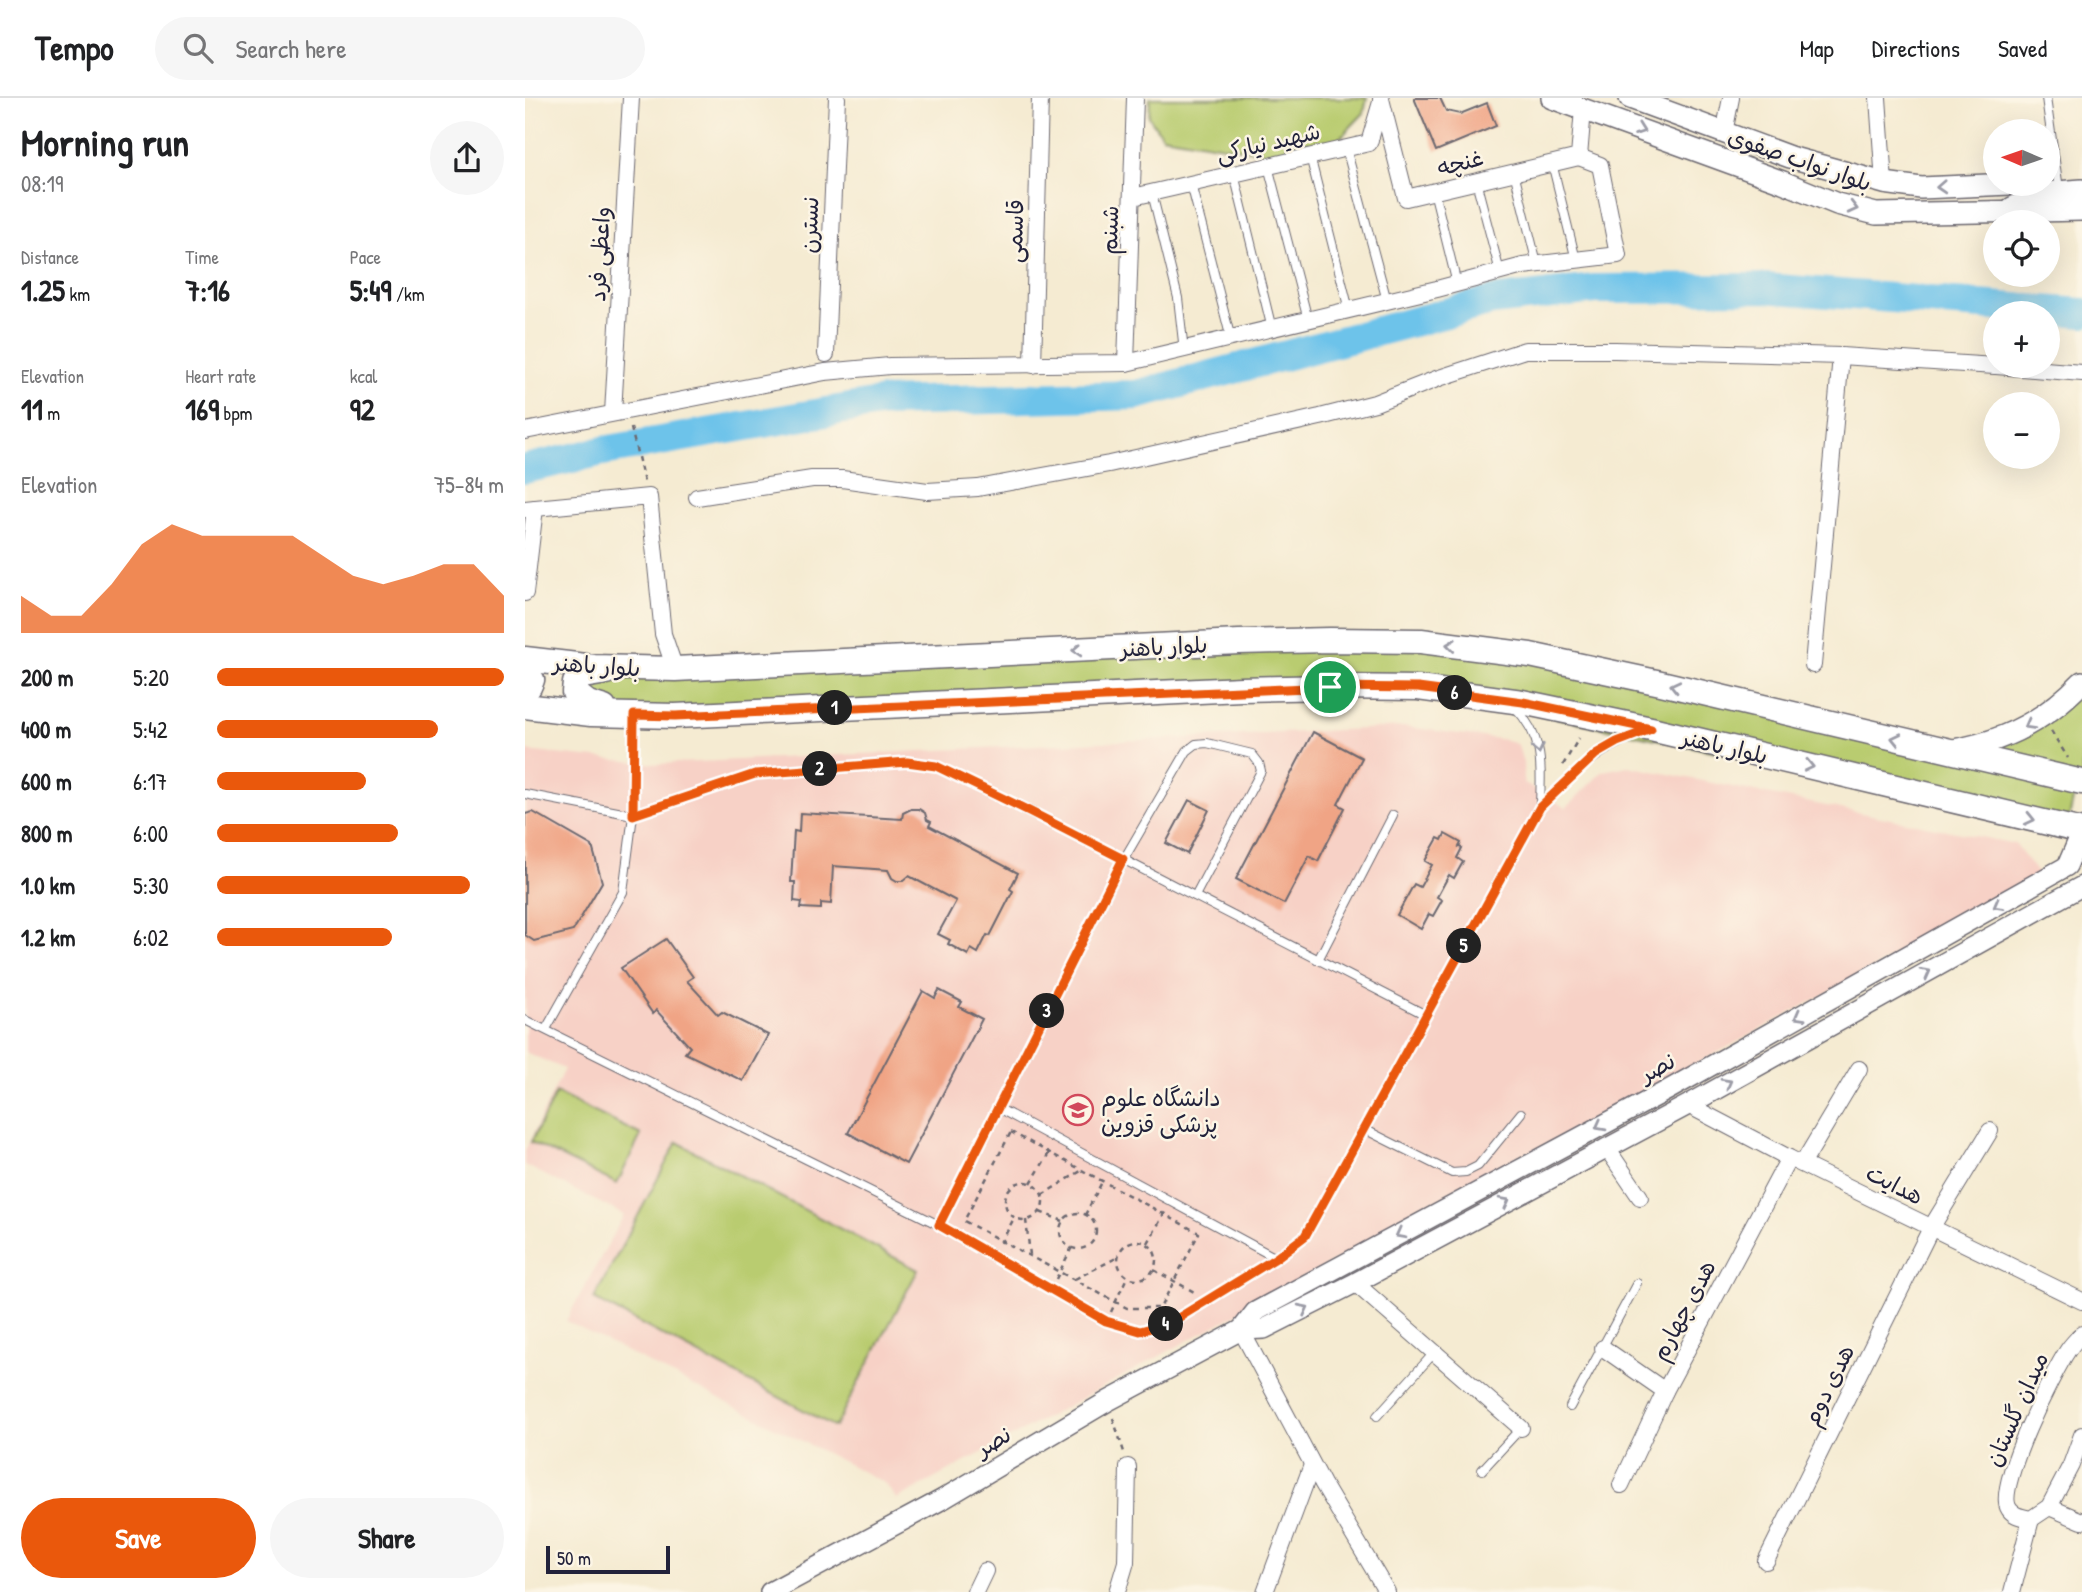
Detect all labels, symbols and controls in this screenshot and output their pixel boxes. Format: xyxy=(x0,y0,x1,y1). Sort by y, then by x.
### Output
search box xyxy=(155,17,645,80)
text: Tempo xyxy=(35,26,113,70)
icon: search xyxy=(179,29,217,67)
text: Search here xyxy=(235,31,347,66)
text: Map xyxy=(1800,32,1834,64)
text: Directions xyxy=(1872,32,1960,64)
text: Saved xyxy=(1998,32,2047,64)
street label: شهید نیارکی xyxy=(1213,115,1323,169)
text: Morning run xyxy=(21,116,189,168)
north arrow xyxy=(1983,119,2060,196)
map controls xyxy=(1983,119,2060,469)
street label: بلوار نواب صفوی xyxy=(1724,120,1876,198)
button: share xyxy=(430,121,504,195)
one-way arrow xyxy=(1633,122,1645,136)
street label: غنچه xyxy=(1434,141,1486,183)
text: 08:19 xyxy=(21,168,63,199)
one-way arrow xyxy=(1936,179,1947,194)
street label: نسترن xyxy=(793,196,825,254)
street label: قاسمی xyxy=(997,199,1031,263)
one-way arrow xyxy=(1847,200,1859,214)
street label: شبنم xyxy=(1093,205,1128,255)
street label: واعظی فرد xyxy=(581,206,617,302)
button: locate xyxy=(1983,210,2060,287)
text: Distance xyxy=(21,244,79,270)
text: Time xyxy=(185,244,219,270)
text: Pace xyxy=(350,244,381,270)
text: 1.25 xyxy=(21,270,65,310)
text: 7:16 xyxy=(185,270,230,310)
text: 5:49 xyxy=(350,270,392,310)
text: km xyxy=(65,281,90,307)
text: /km xyxy=(392,281,425,307)
button: + xyxy=(1983,301,2060,378)
text: Elevation xyxy=(21,363,84,389)
text: Heart rate xyxy=(185,363,256,389)
text: kcal xyxy=(350,363,377,389)
text: 11 xyxy=(21,389,43,429)
text: 169 xyxy=(185,389,219,429)
text: 92 xyxy=(350,389,375,429)
button: − xyxy=(1983,392,2060,469)
text: m xyxy=(43,400,60,426)
text: bpm xyxy=(219,400,252,426)
text: Elevation xyxy=(21,469,97,500)
text: 75–84 m xyxy=(434,469,504,500)
street label: بلوار باهنر xyxy=(1118,628,1208,664)
one-way arrow xyxy=(1446,638,1457,653)
one-way arrow xyxy=(1072,642,1083,657)
street label: بلوار باهنر xyxy=(550,646,642,684)
pin xyxy=(1300,657,1360,717)
text: 200 m xyxy=(21,662,73,693)
text: 5:20 xyxy=(133,662,169,693)
icon: arrive xyxy=(1311,668,1349,706)
pin: 6 xyxy=(1437,676,1473,710)
text: 6 xyxy=(1451,679,1458,705)
one-way arrow xyxy=(1669,680,1681,694)
pin: 1 xyxy=(817,690,853,726)
text: 1 xyxy=(831,694,838,720)
text: 400 m xyxy=(21,714,71,745)
text: 5:42 xyxy=(133,714,167,745)
one-way arrow xyxy=(2023,716,2036,730)
street label: بلوار باهنر xyxy=(1677,721,1771,771)
one-way arrow xyxy=(1890,732,1902,747)
one-way arrow xyxy=(1530,742,1545,754)
pin: 2 xyxy=(803,752,837,786)
text: 2 xyxy=(815,755,824,781)
one-way arrow xyxy=(1803,758,1815,773)
text: 600 m xyxy=(21,766,72,797)
text: 6:17 xyxy=(133,766,167,797)
one-way arrow xyxy=(2024,811,2036,825)
text: 800 m xyxy=(21,818,73,849)
text: 6:00 xyxy=(133,818,168,849)
text: 1.0 km xyxy=(21,870,75,901)
text: 5:30 xyxy=(133,870,169,901)
one-way arrow xyxy=(1992,897,2005,910)
text: 1.2 km xyxy=(21,922,76,953)
text: 6:02 xyxy=(133,922,169,953)
pin: 5 xyxy=(1447,928,1481,964)
text: 5 xyxy=(1459,932,1468,958)
one-way arrow xyxy=(1919,968,1932,981)
pin: 3 xyxy=(1029,993,1065,1028)
text: 3 xyxy=(1042,997,1051,1023)
one-way arrow xyxy=(1794,1008,1807,1021)
street label: نصر xyxy=(1632,1045,1681,1090)
one-way arrow xyxy=(1720,1078,1733,1091)
place label: دانشگاه علوم پزشکی قزوین xyxy=(1101,1082,1221,1139)
school or university icon: دانشگاه علوم پزشکی قزوین xyxy=(1061,1093,1095,1127)
one-way arrow xyxy=(1595,1118,1607,1131)
street label: هدایت xyxy=(1861,1156,1929,1212)
one-way arrow xyxy=(1498,1197,1510,1210)
one-way arrow xyxy=(1395,1226,1407,1239)
street label: هدی چهارم xyxy=(1644,1254,1725,1367)
one-way arrow xyxy=(1297,1303,1309,1317)
pin: 4 xyxy=(1149,1306,1183,1342)
text: 4 xyxy=(1162,1310,1169,1336)
street label: هدی دوم xyxy=(1795,1339,1864,1432)
street label: میدان گلستان xyxy=(1977,1347,2055,1471)
street label: نصر xyxy=(968,1418,1017,1465)
button: Save xyxy=(21,1498,256,1578)
button: Share xyxy=(270,1498,504,1578)
scale bar xyxy=(546,1543,670,1575)
text: 50 m xyxy=(557,1545,591,1571)

